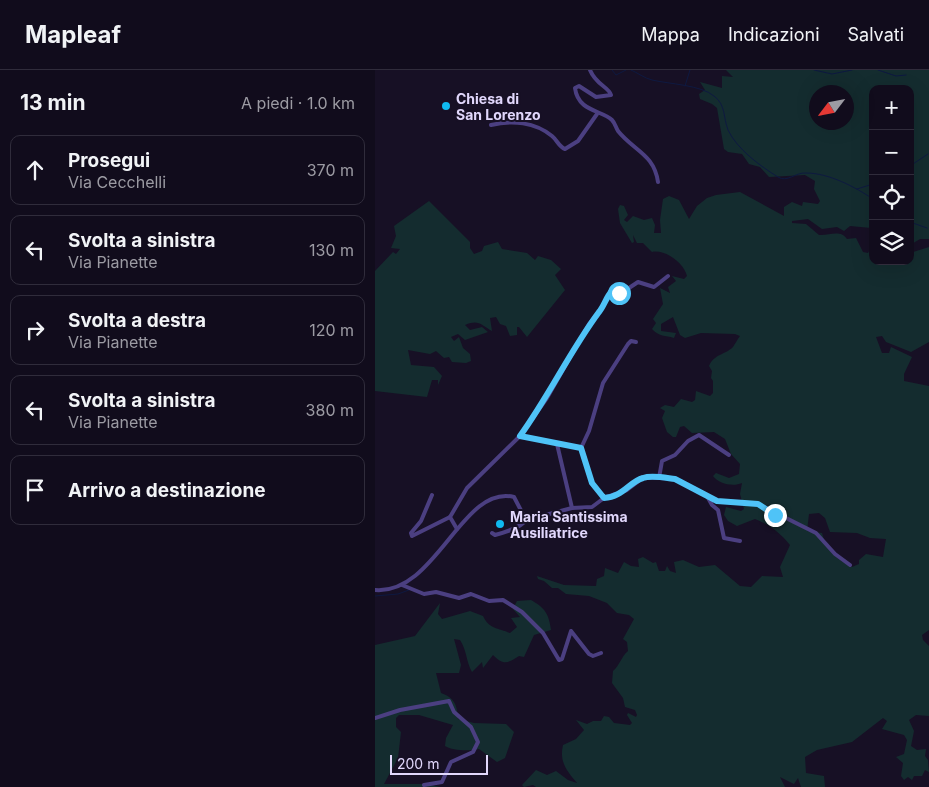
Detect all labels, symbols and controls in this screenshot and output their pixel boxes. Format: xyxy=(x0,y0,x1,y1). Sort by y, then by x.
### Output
text: Mapleaf xyxy=(25,20,121,49)
text: Mappa xyxy=(641,24,700,45)
text: Indicazioni xyxy=(728,24,820,45)
text: Salvati xyxy=(848,24,904,45)
north arrow xyxy=(809,85,854,130)
map controls xyxy=(869,85,914,265)
button: + xyxy=(869,85,914,130)
text: 13 min xyxy=(20,90,86,115)
place label: Chiesa di San Lorenzo xyxy=(456,90,541,123)
text: A piedi · 1.0 km xyxy=(241,93,355,113)
marker: Chiesa di San Lorenzo xyxy=(440,100,452,112)
button: − xyxy=(869,130,914,175)
text: Prosegui xyxy=(68,149,150,172)
icon: ahead xyxy=(21,156,49,184)
text: 370 m xyxy=(307,160,354,180)
text: Via Cecchelli xyxy=(68,172,166,192)
button: locate xyxy=(869,175,914,220)
button: layers xyxy=(869,220,914,265)
text: Svolta a sinistra xyxy=(68,229,216,252)
icon: left xyxy=(21,236,49,264)
text: 130 m xyxy=(309,240,354,260)
text: Via Pianette xyxy=(68,252,158,272)
route start xyxy=(608,282,631,305)
text: Svolta a destra xyxy=(68,309,206,332)
icon: right xyxy=(21,316,49,344)
text: 120 m xyxy=(309,320,354,340)
text: Via Pianette xyxy=(68,332,158,352)
text: Svolta a sinistra xyxy=(68,389,216,412)
icon: left xyxy=(21,396,49,424)
text: 380 m xyxy=(306,400,354,420)
text: Via Pianette xyxy=(68,412,158,432)
icon: arrive xyxy=(21,476,49,504)
text: Arrivo a destinazione xyxy=(68,479,266,502)
route end xyxy=(764,504,787,527)
place label: Maria Santissima Ausiliatrice xyxy=(510,508,628,541)
marker: Maria Santissima Ausiliatrice xyxy=(494,518,506,530)
scale bar xyxy=(390,752,487,775)
text: 200 m xyxy=(397,755,439,772)

